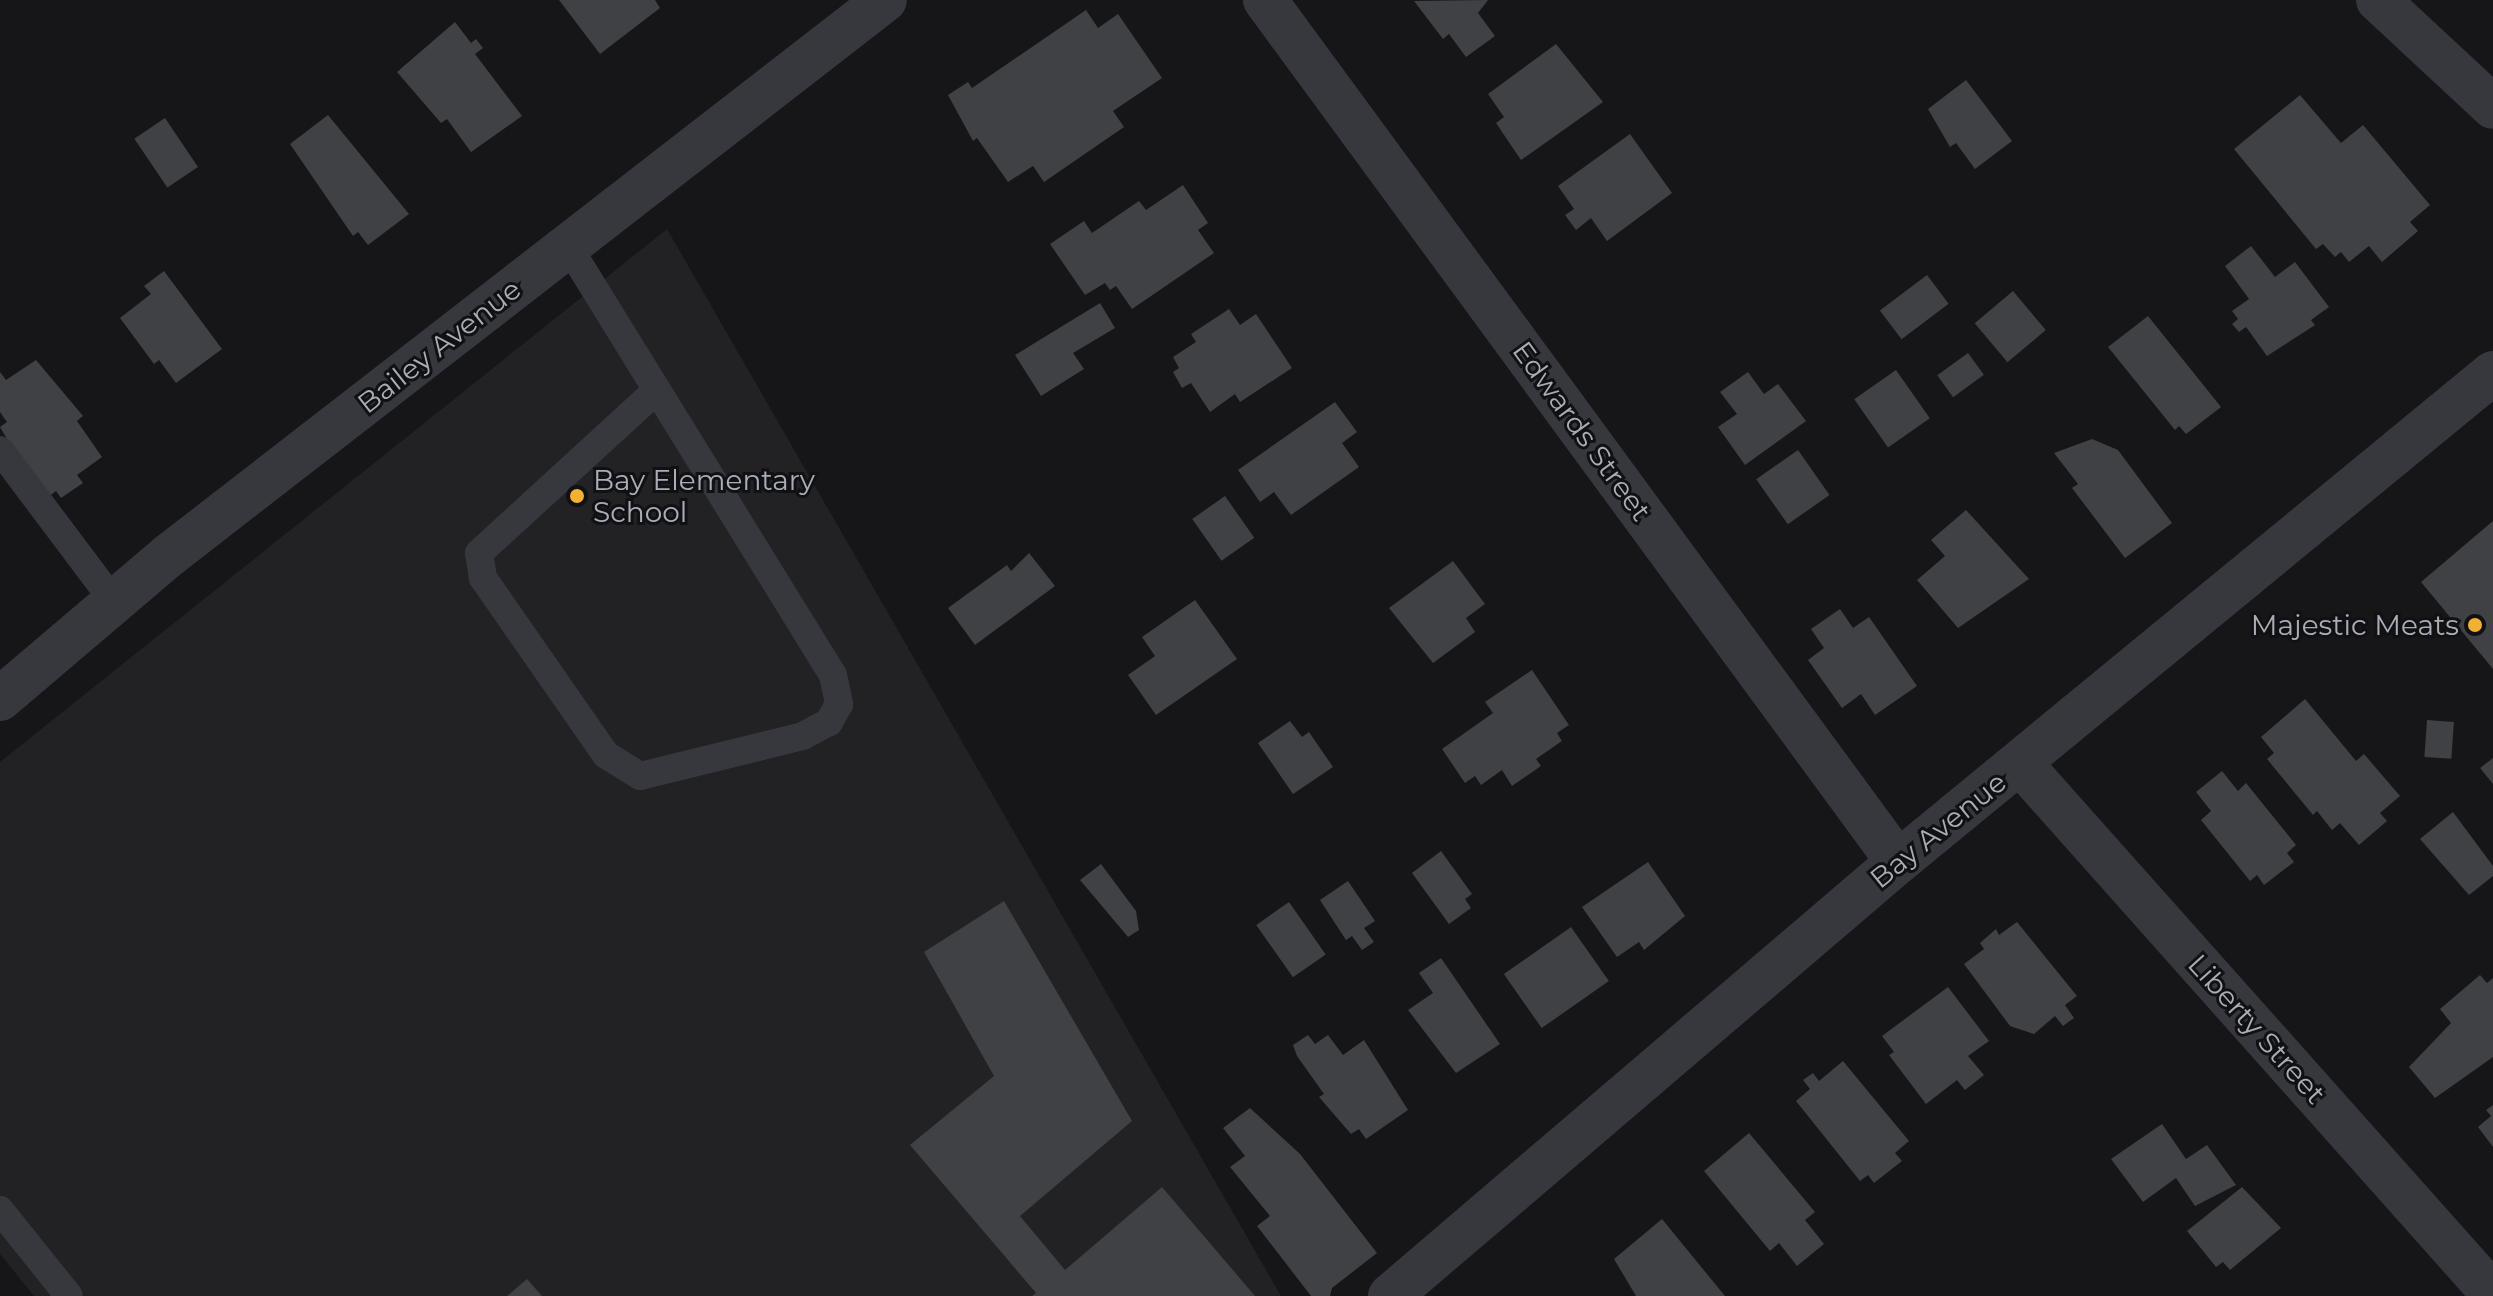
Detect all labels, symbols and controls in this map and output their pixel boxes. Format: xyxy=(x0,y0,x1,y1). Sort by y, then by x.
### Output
street label: Bailey Avenue xyxy=(351,272,527,420)
street label: Edwards Street xyxy=(1506,335,1658,527)
place label: Bay Elementary School xyxy=(593,463,815,529)
marker: Bay Elementary School xyxy=(568,487,586,505)
place label: Majestic Meats xyxy=(2251,608,2459,642)
marker: Majestic Meats xyxy=(2466,616,2484,634)
street label: Bay Avenue xyxy=(1863,765,2013,895)
street label: Liberty Street xyxy=(2181,947,2333,1111)

